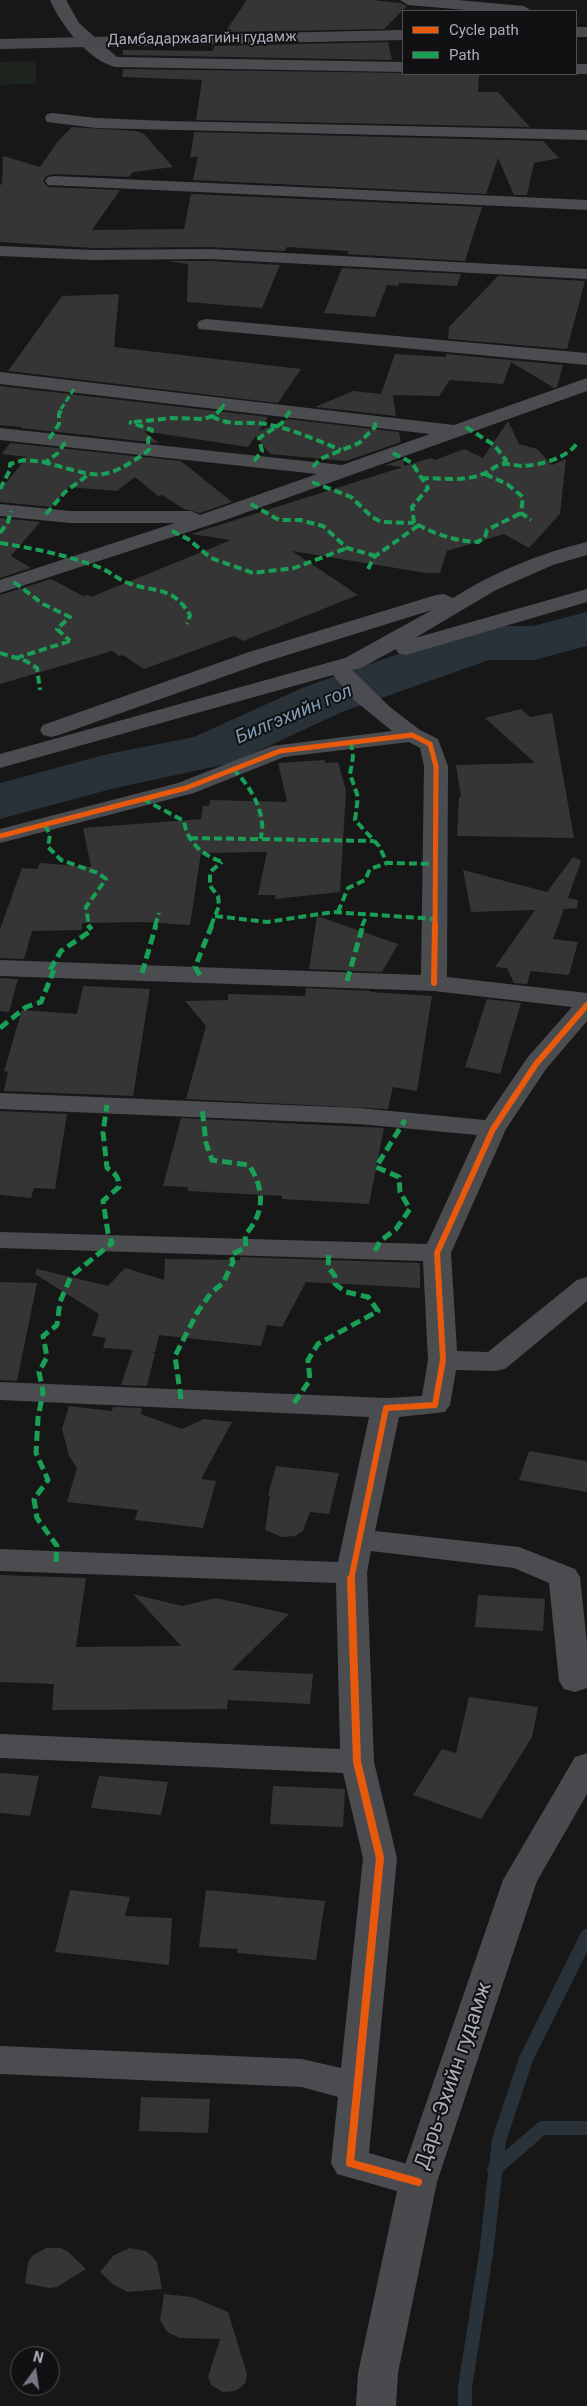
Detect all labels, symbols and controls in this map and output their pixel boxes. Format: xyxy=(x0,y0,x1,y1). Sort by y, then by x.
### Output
legend xyxy=(402,10,577,75)
text: Cycle path xyxy=(449,21,519,39)
street label: Дамбадаржаагийн гудамж xyxy=(107,28,297,50)
text: Path xyxy=(449,46,480,64)
water label: Билгэхийн гол xyxy=(232,680,356,750)
street label: Дарь-Эхийн гудамж xyxy=(410,1979,498,2173)
north arrow xyxy=(10,2346,60,2396)
text: N xyxy=(32,2348,45,2366)

